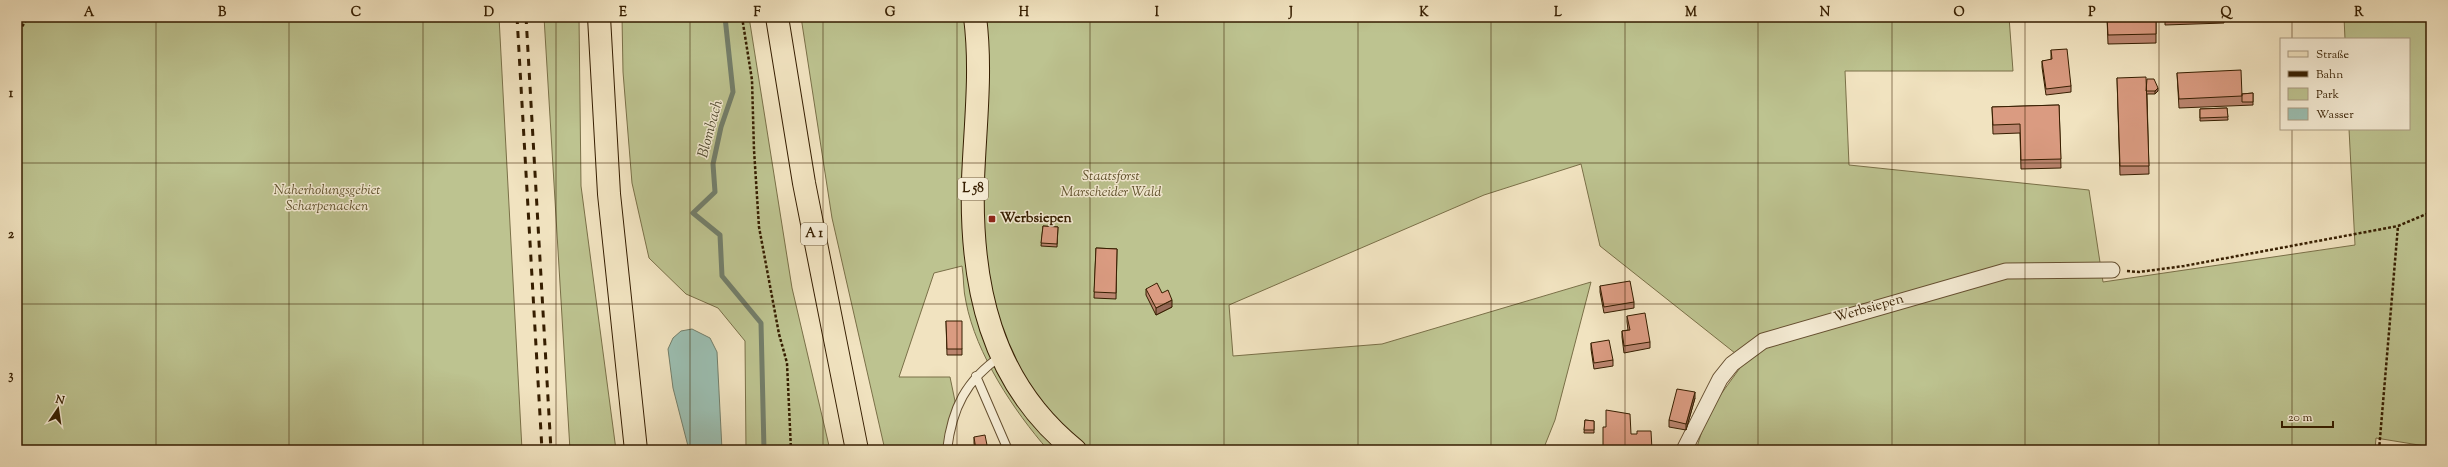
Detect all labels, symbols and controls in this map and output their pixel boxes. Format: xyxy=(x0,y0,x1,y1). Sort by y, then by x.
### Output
text: A xyxy=(84,4,95,22)
text: B xyxy=(218,4,227,22)
text: C xyxy=(351,4,361,22)
text: D xyxy=(484,4,494,22)
text: E xyxy=(619,4,627,22)
text: F xyxy=(753,4,761,22)
text: G xyxy=(885,4,896,22)
text: H xyxy=(1019,4,1030,22)
text: I xyxy=(1155,4,1160,22)
text: J xyxy=(1288,4,1293,22)
text: K xyxy=(1419,4,1429,22)
text: L xyxy=(1554,4,1562,22)
text: M xyxy=(1685,4,1697,22)
text: N xyxy=(1820,4,1831,22)
text: O xyxy=(1953,4,1965,22)
text: P xyxy=(2088,4,2096,22)
text: Q xyxy=(2221,4,2234,22)
text: R xyxy=(2354,4,2364,22)
legend xyxy=(2280,38,2410,130)
text: Straße xyxy=(2316,46,2350,64)
text: Bahn xyxy=(2316,66,2343,84)
text: 1 xyxy=(9,85,14,103)
text: Park xyxy=(2316,86,2339,104)
water label: Blombach xyxy=(693,97,729,160)
text: Wasser xyxy=(2316,106,2354,124)
park label: Staatsforst Marscheider Wald xyxy=(1060,167,1162,203)
road number: L 58 xyxy=(958,178,988,200)
park label: Naherholungsgebiet Scharpenacken xyxy=(274,181,381,217)
place label: Werbsiepen xyxy=(1000,209,1073,229)
marker: Werbsiepen xyxy=(987,214,997,224)
road number: A 1 xyxy=(801,223,827,245)
text: 2 xyxy=(8,226,15,244)
street label: Werbsiepen xyxy=(1832,289,1906,329)
text: 3 xyxy=(8,367,14,385)
north arrow xyxy=(38,389,78,429)
text: N xyxy=(53,391,66,409)
scale bar xyxy=(2282,403,2333,429)
text: 20 m xyxy=(2288,409,2313,427)

